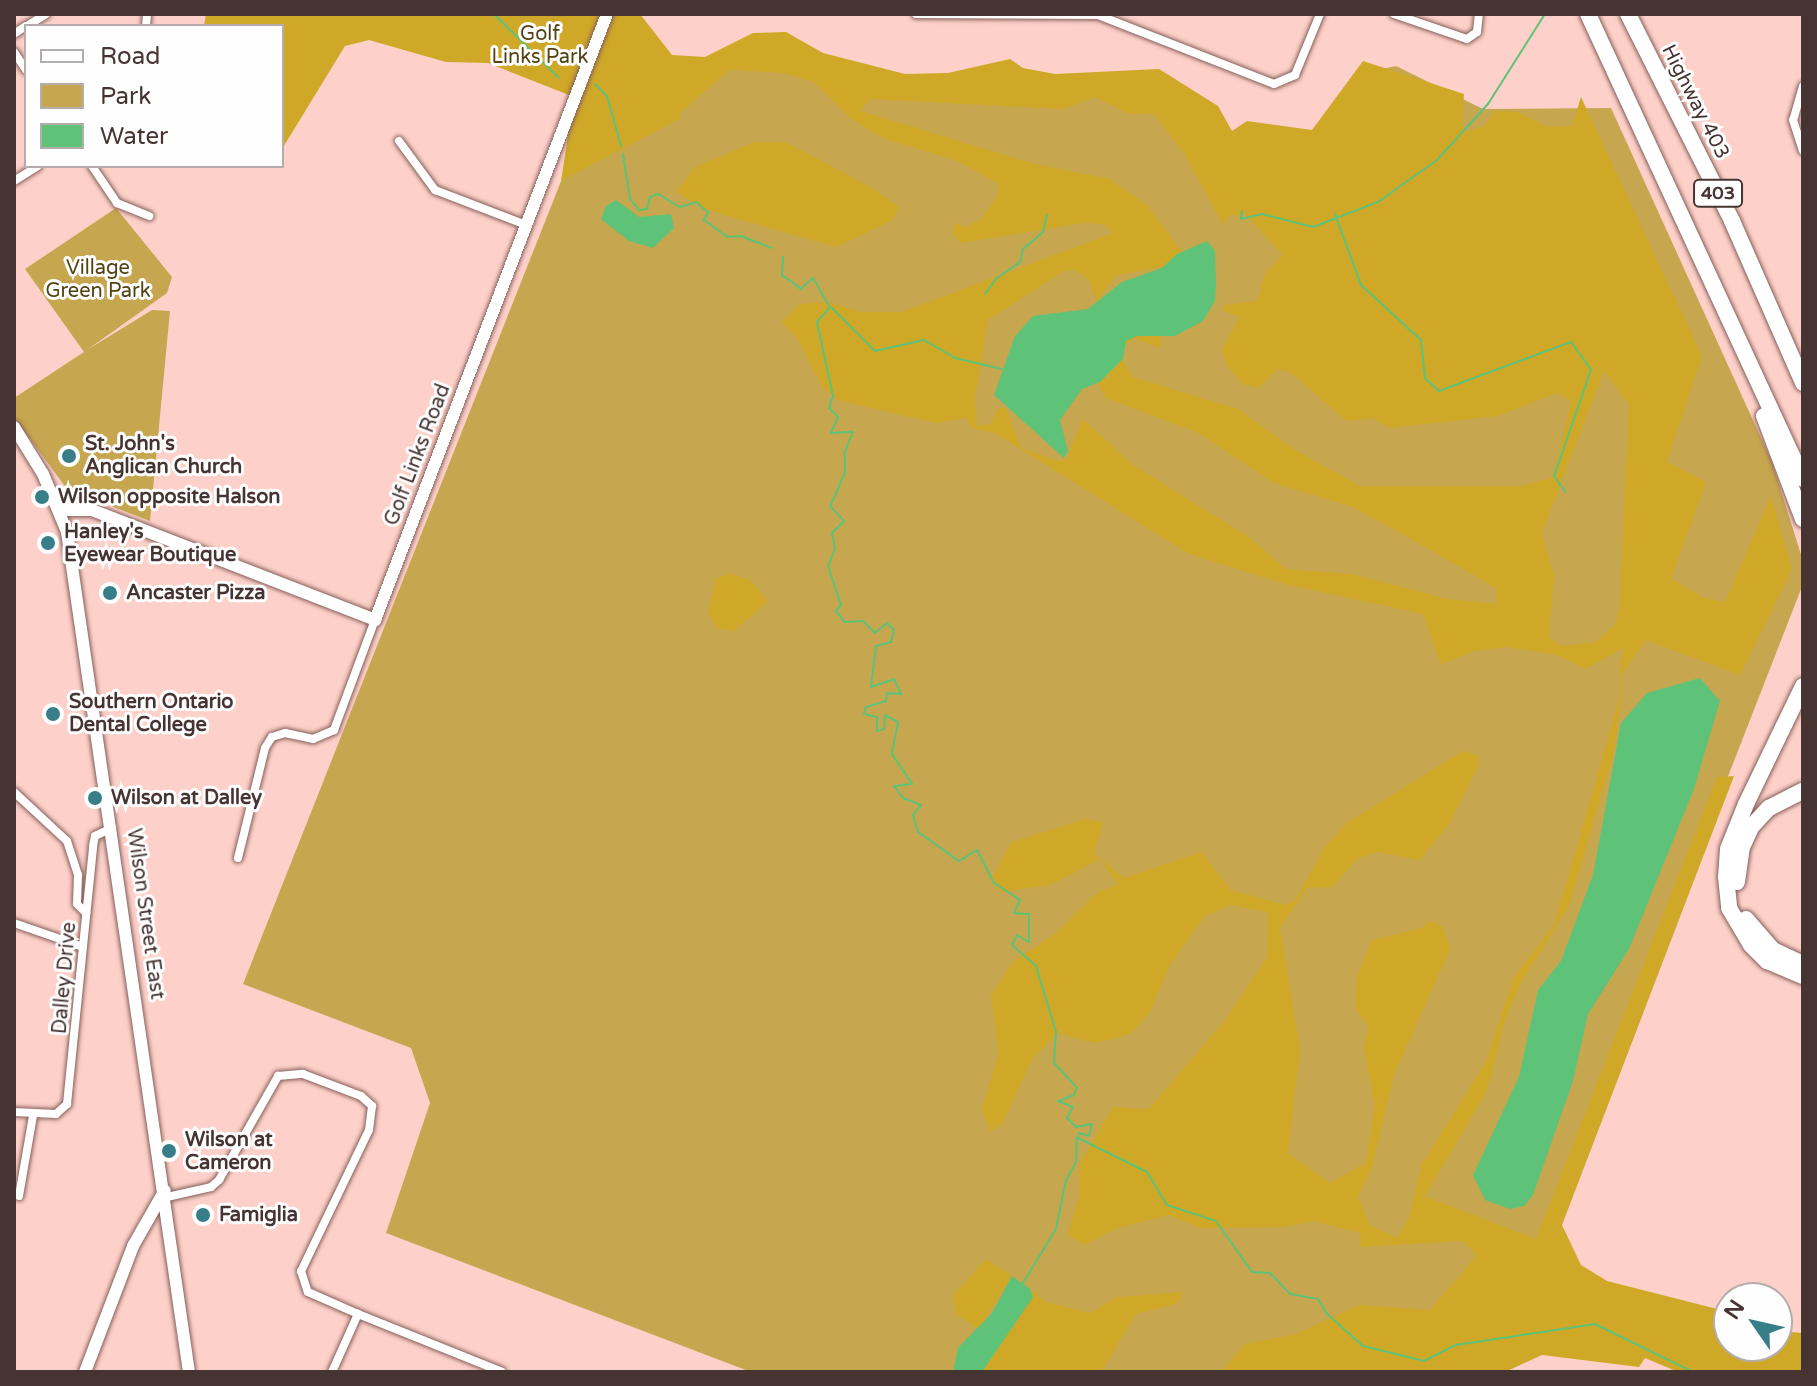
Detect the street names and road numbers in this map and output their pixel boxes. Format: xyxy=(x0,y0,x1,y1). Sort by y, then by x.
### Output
street label: Highway 403 xyxy=(1656,41,1734,163)
road number: 403 xyxy=(1692,179,1744,207)
street label: Golf Links Road xyxy=(380,381,456,529)
street label: Wilson Street East xyxy=(121,827,169,1001)
street label: Dalley Drive xyxy=(48,921,82,1035)

